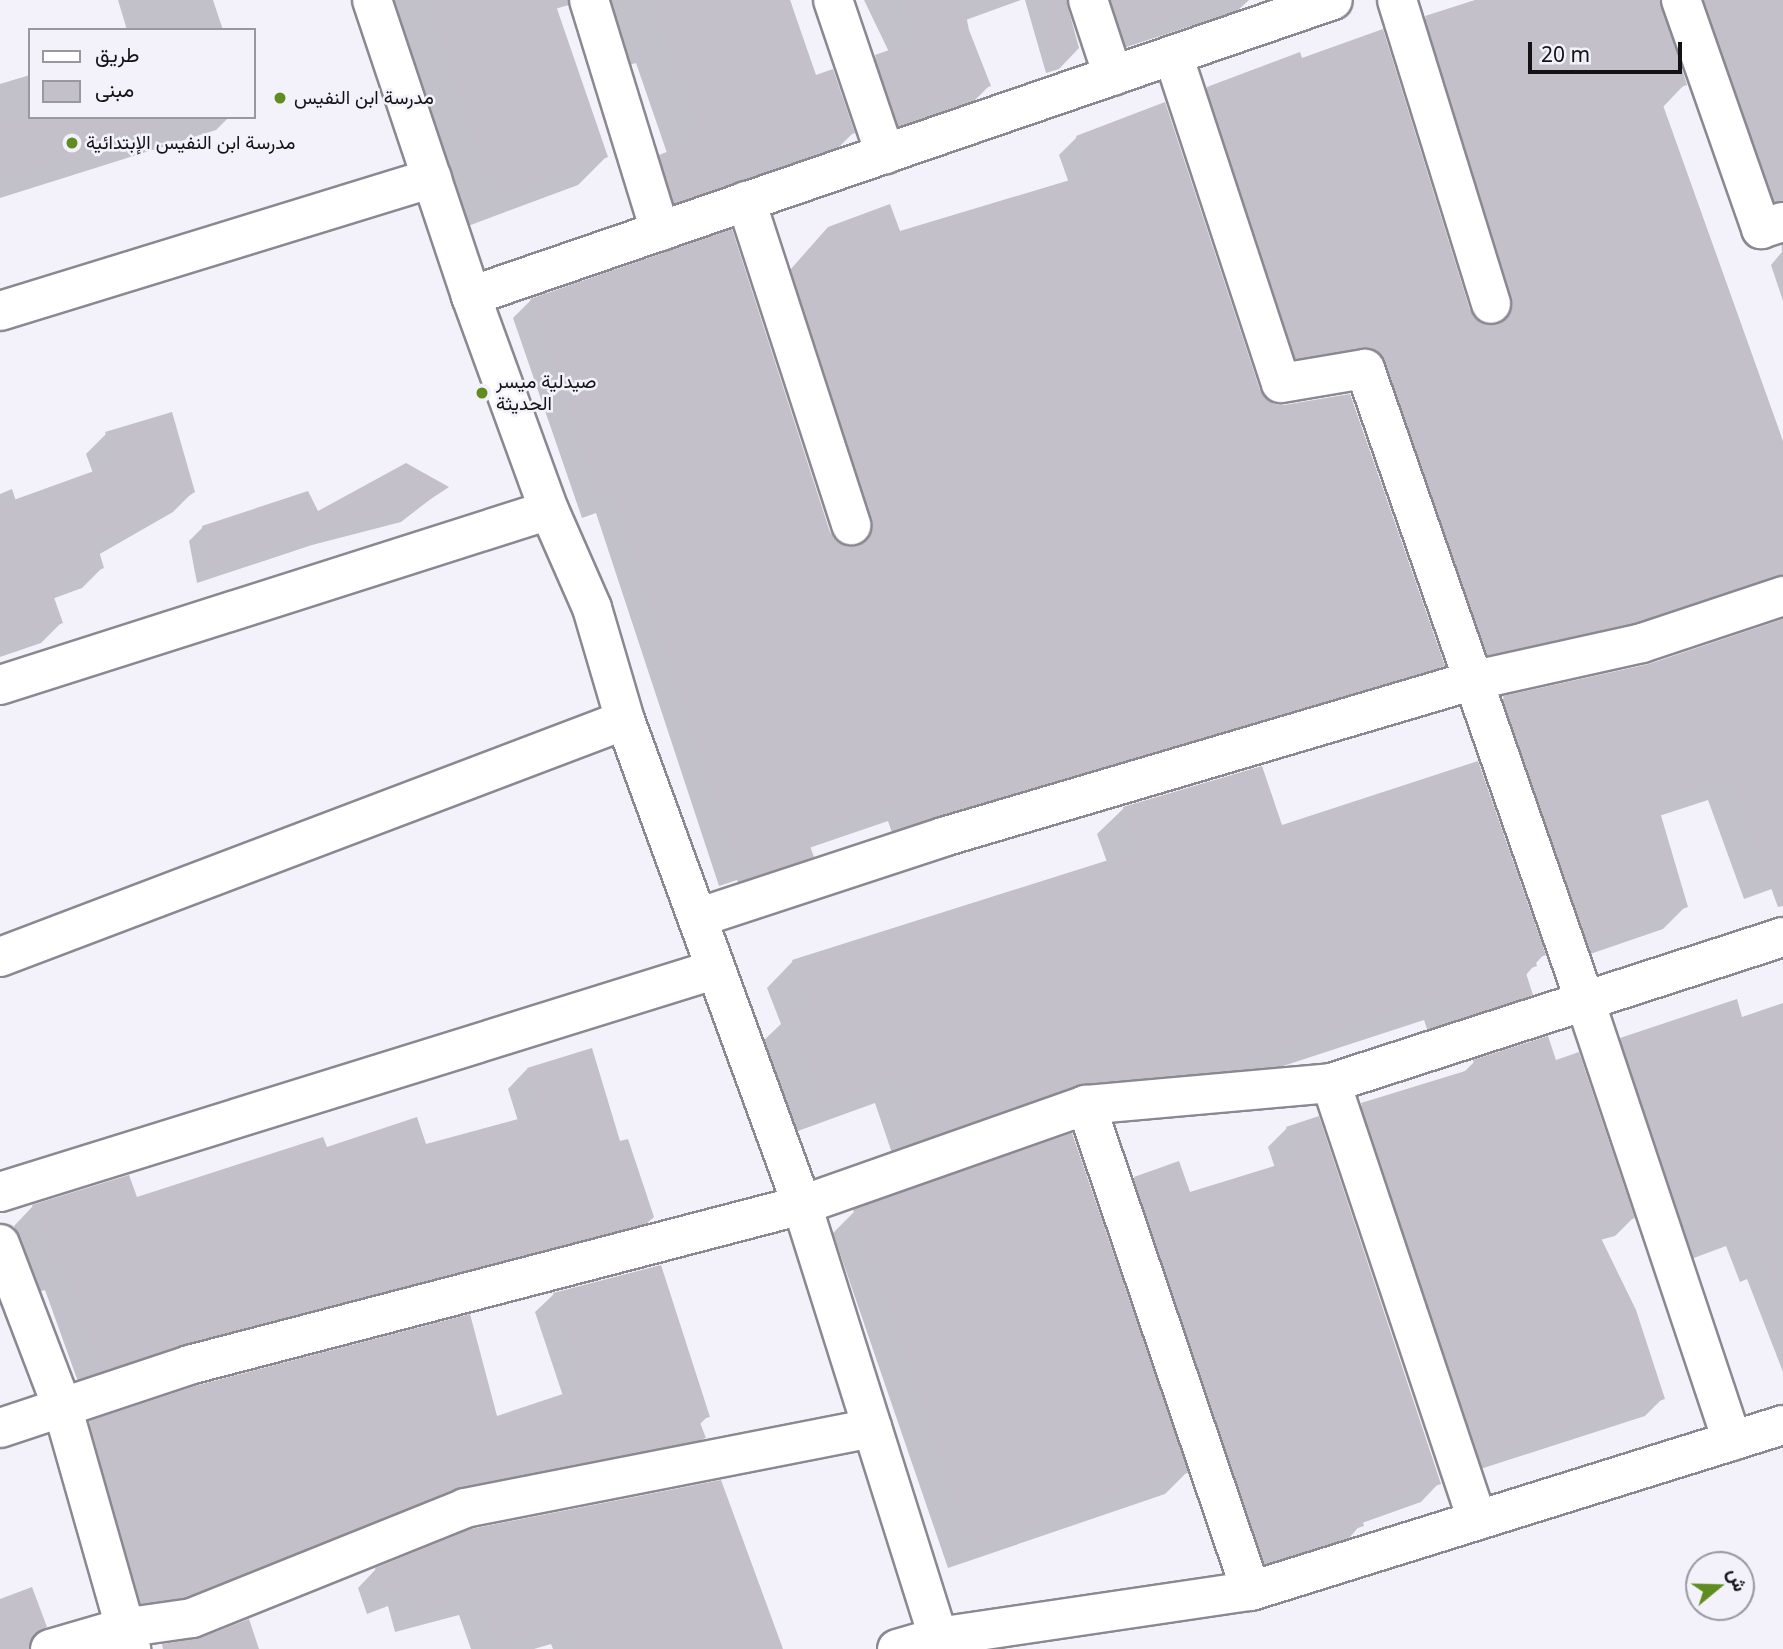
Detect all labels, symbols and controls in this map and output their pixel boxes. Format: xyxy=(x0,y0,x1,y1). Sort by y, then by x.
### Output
legend xyxy=(28,28,256,119)
scale bar xyxy=(1531,28,1685,72)
text: طريق xyxy=(95,40,140,68)
text: 20 m xyxy=(1541,40,1590,68)
text: مبنى xyxy=(95,75,134,103)
place label: مدرسة ابن النفيس xyxy=(294,87,434,109)
marker: مدرسة ابن النفيس xyxy=(272,90,288,106)
place label: مدرسة ابن النفيس الإبتدائية xyxy=(86,132,295,154)
marker: مدرسة ابن النفيس الإبتدائية xyxy=(64,135,80,151)
place label: صيدلية ميسر الحديثة xyxy=(496,371,596,415)
marker: صيدلية ميسر الحديثة xyxy=(474,385,490,401)
north arrow xyxy=(1685,1551,1755,1621)
text: ش xyxy=(1722,1565,1754,1595)

